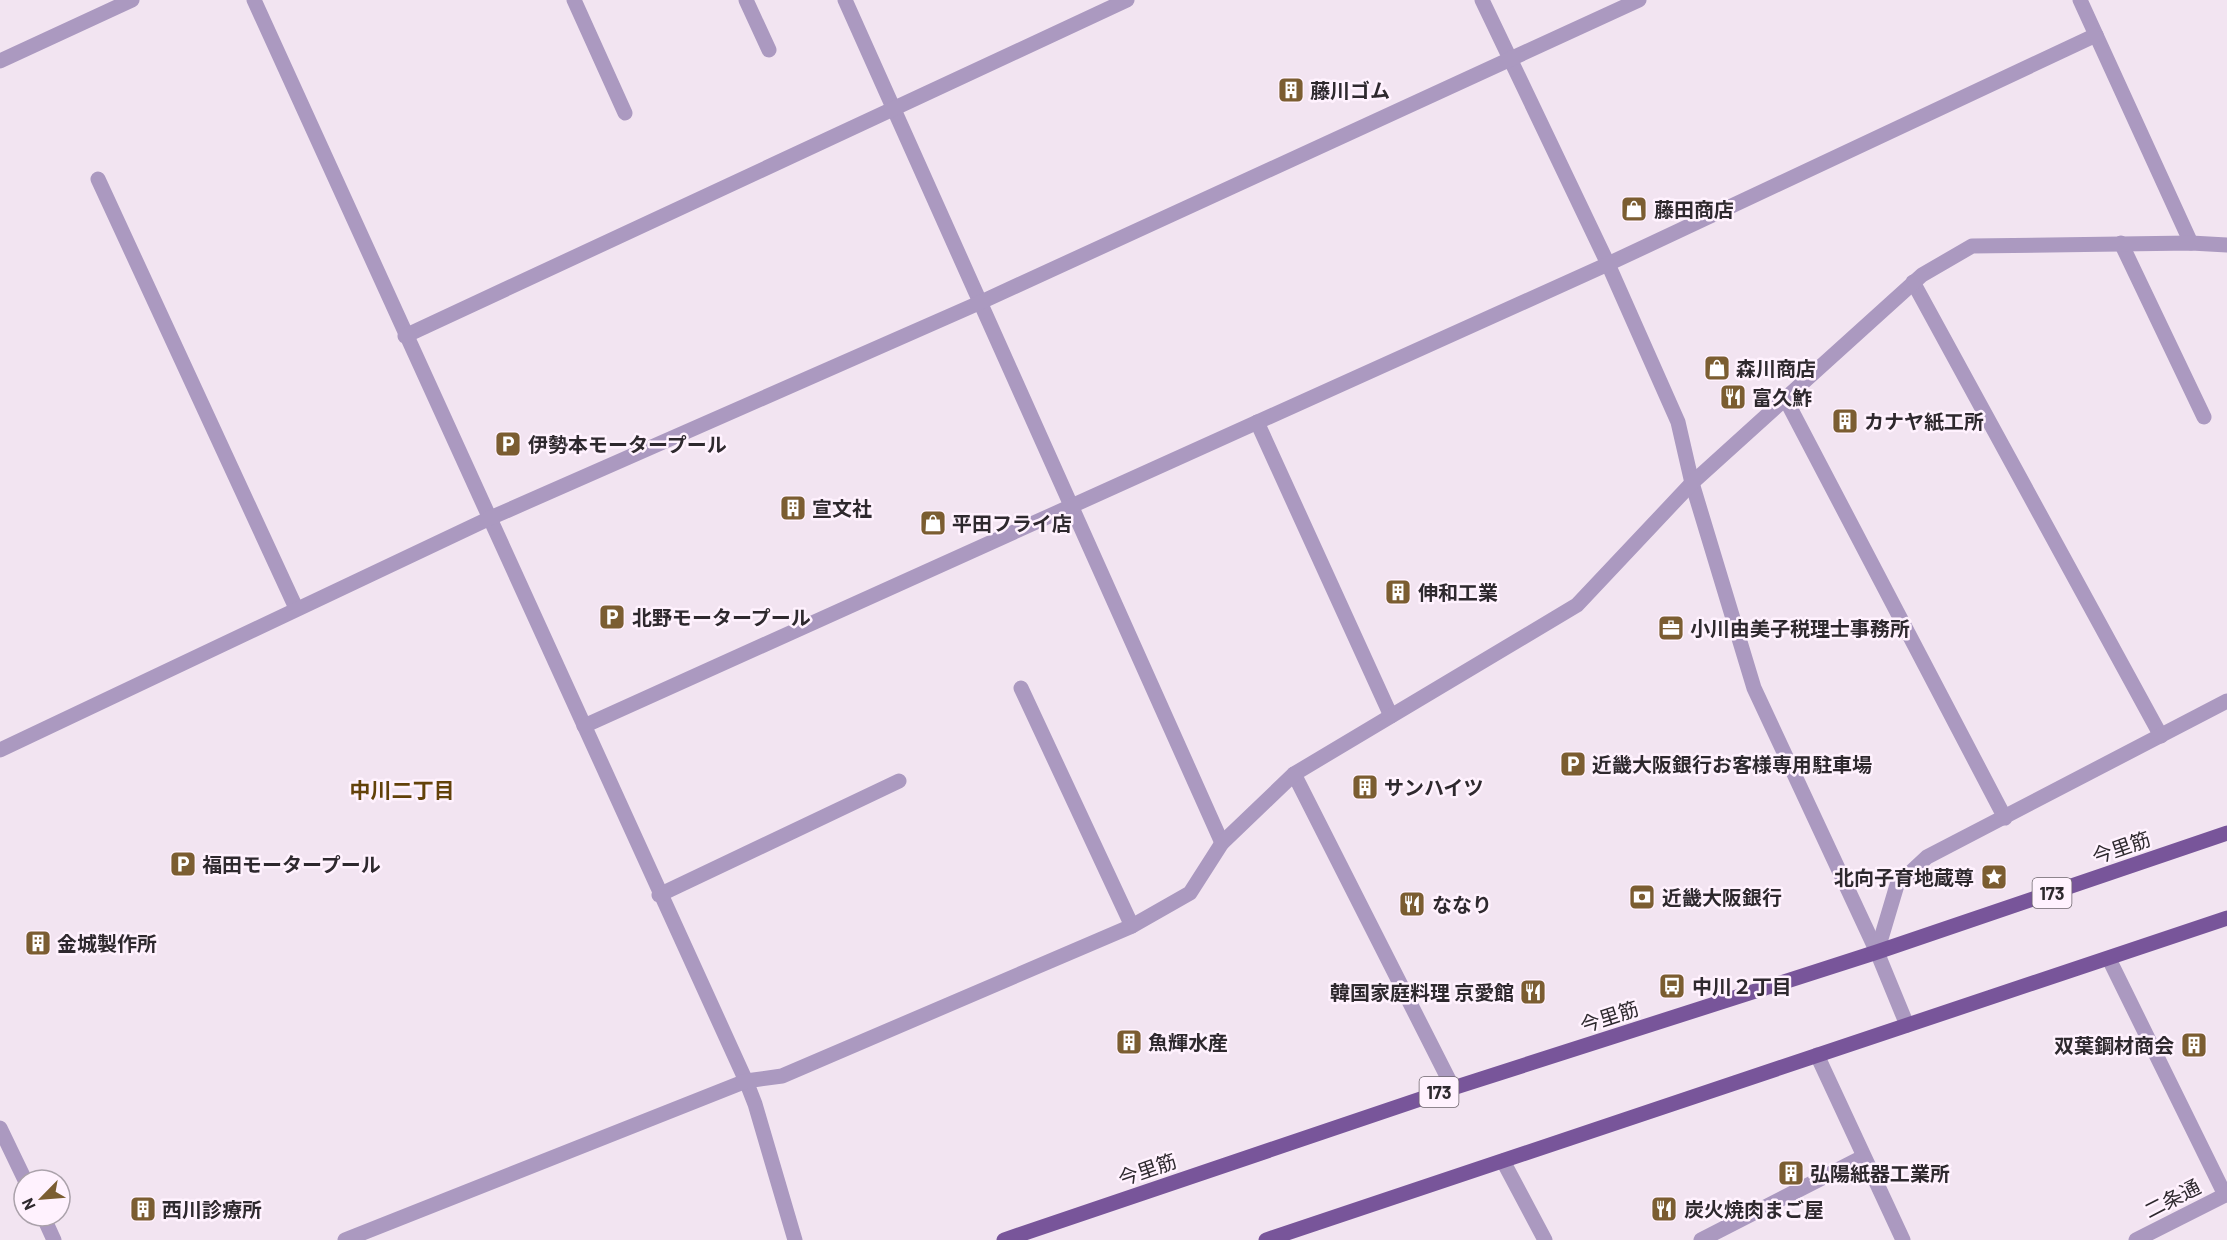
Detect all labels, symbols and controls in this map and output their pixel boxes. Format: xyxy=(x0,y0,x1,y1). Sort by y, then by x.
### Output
building icon: 藤川ゴム xyxy=(1276,75,1306,105)
place label: 藤川ゴム xyxy=(1310,78,1390,102)
shop icon: 藤田商店 xyxy=(1619,194,1649,224)
place label: 藤田商店 xyxy=(1654,197,1734,221)
shop icon: 森川商店 xyxy=(1702,353,1732,383)
place label: 森川商店 xyxy=(1736,356,1816,380)
restaurant icon: 富久鮓 xyxy=(1718,382,1748,412)
place label: 富久鮓 xyxy=(1752,385,1812,409)
building icon: カナヤ紙工所 xyxy=(1830,406,1860,436)
place label: カナヤ紙工所 xyxy=(1864,409,1984,433)
parking icon: 伊勢本モータープール xyxy=(493,429,523,459)
place label: 伊勢本モータープール xyxy=(528,432,727,456)
building icon: 宣文社 xyxy=(778,493,808,523)
place label: 宣文社 xyxy=(812,496,872,520)
shop icon: 平田フライ店 xyxy=(918,508,948,538)
place label: 平田フライ店 xyxy=(952,511,1072,535)
building icon: 伸和工業 xyxy=(1383,577,1413,607)
place label: 伸和工業 xyxy=(1418,580,1498,604)
parking icon: 北野モータープール xyxy=(597,602,627,632)
place label: 北野モータープール xyxy=(632,605,811,629)
office icon: 小川由美子税理士事務所 xyxy=(1656,613,1686,643)
place label: 小川由美子税理士事務所 xyxy=(1690,616,1910,640)
parking icon: 近畿大阪銀行お客様専用駐車場 xyxy=(1558,749,1588,779)
place label: 近畿大阪銀行お客様専用駐車場 xyxy=(1592,752,1872,776)
building icon: サンハイツ xyxy=(1350,772,1380,802)
place label: サンハイツ xyxy=(1384,775,1484,799)
district label: 中川二丁目 xyxy=(350,777,455,802)
street label: 今里筋 xyxy=(2089,826,2153,868)
parking icon: 福田モータープール xyxy=(168,849,198,879)
place label: 福田モータープール xyxy=(202,852,381,876)
place icon: 北向子育地蔵尊 xyxy=(1979,862,2009,892)
place label: 北向子育地蔵尊 xyxy=(1834,865,1974,889)
road number: 173 xyxy=(2032,878,2072,908)
bank icon: 近畿大阪銀行 xyxy=(1627,882,1657,912)
place label: 近畿大阪銀行 xyxy=(1662,885,1782,909)
restaurant icon: ななり xyxy=(1397,889,1427,919)
place label: ななり xyxy=(1432,892,1492,916)
building icon: 金城製作所 xyxy=(23,928,53,958)
place label: 金城製作所 xyxy=(57,931,157,955)
bus stop icon: 中川２丁目 xyxy=(1657,971,1687,1001)
place label: 中川２丁目 xyxy=(1692,974,1792,998)
restaurant icon: 韓国家庭料理 京愛館 xyxy=(1518,977,1548,1007)
place label: 韓国家庭料理 京愛館 xyxy=(1330,980,1514,1004)
street label: 今里筋 xyxy=(1577,995,1641,1037)
building icon: 魚輝水産 xyxy=(1114,1027,1144,1057)
place label: 魚輝水産 xyxy=(1148,1030,1228,1054)
building icon: 双葉鋼材商会 xyxy=(2179,1030,2209,1060)
place label: 双葉鋼材商会 xyxy=(2054,1033,2174,1057)
road number: 173 xyxy=(1420,1077,1458,1107)
street label: 今里筋 xyxy=(1115,1148,1179,1190)
building icon: 弘陽紙器工業所 xyxy=(1776,1158,1806,1188)
place label: 弘陽紙器工業所 xyxy=(1810,1161,1950,1185)
north arrow xyxy=(12,1168,72,1228)
street label: 二条通 xyxy=(2140,1174,2204,1222)
building icon: 西川診療所 xyxy=(128,1194,158,1224)
restaurant icon: 炭火焼肉まご屋 xyxy=(1649,1194,1679,1224)
text: N xyxy=(17,1196,39,1213)
place label: 西川診療所 xyxy=(162,1197,262,1221)
place label: 炭火焼肉まご屋 xyxy=(1684,1197,1824,1221)

